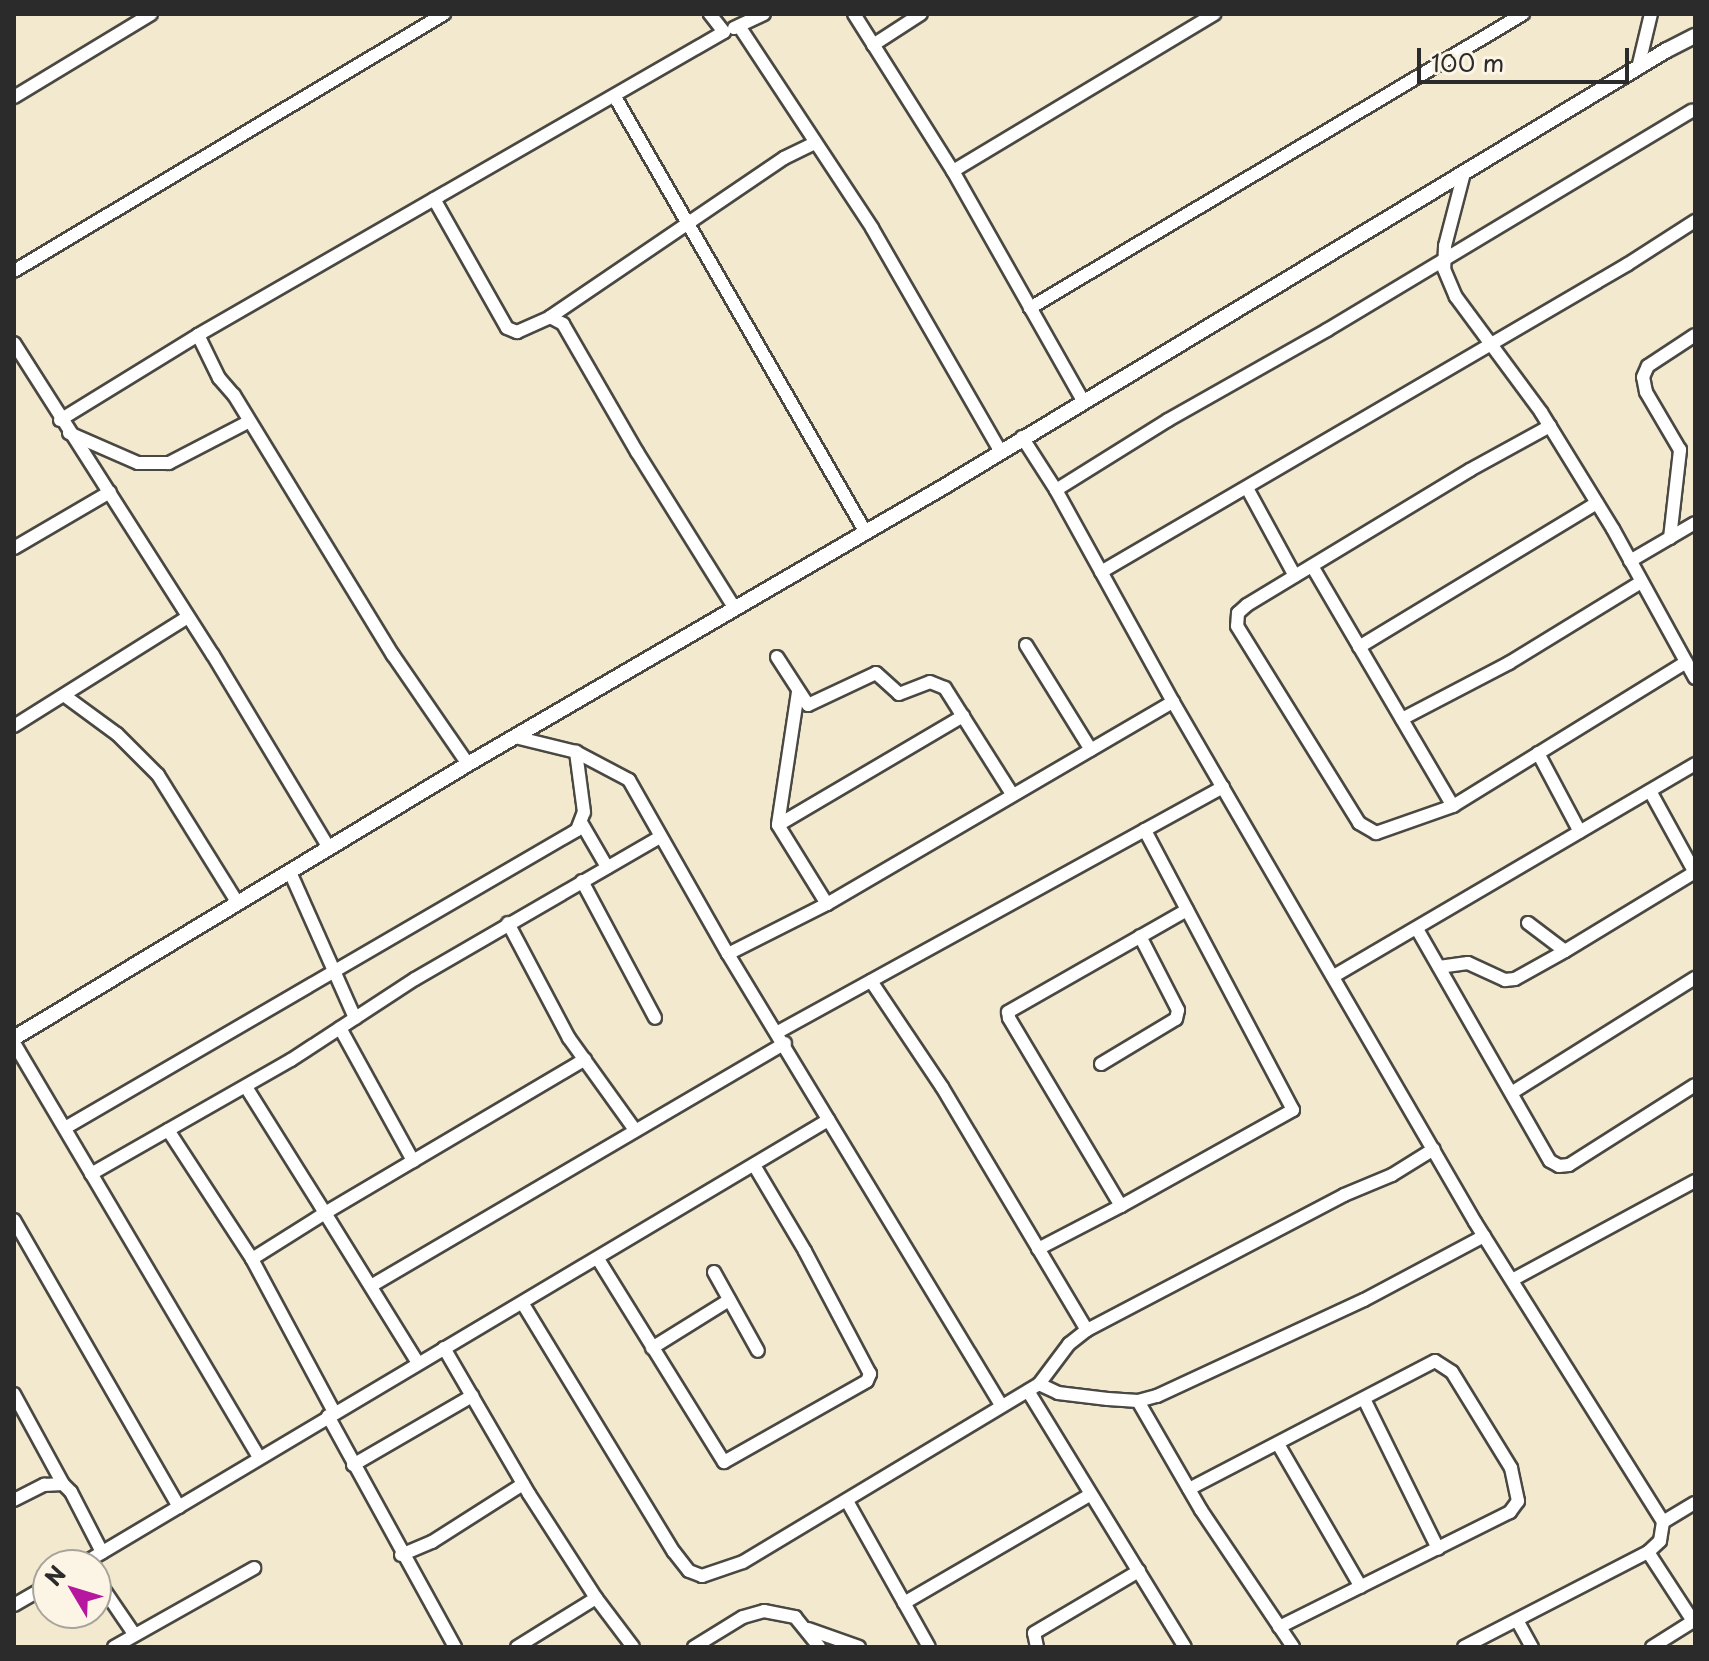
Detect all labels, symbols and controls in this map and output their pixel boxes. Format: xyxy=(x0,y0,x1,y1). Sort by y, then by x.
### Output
scale bar xyxy=(1421,32,1633,82)
text: 100 m xyxy=(1431,44,1504,80)
north arrow xyxy=(32,1549,112,1629)
text: N xyxy=(36,1558,73,1592)

